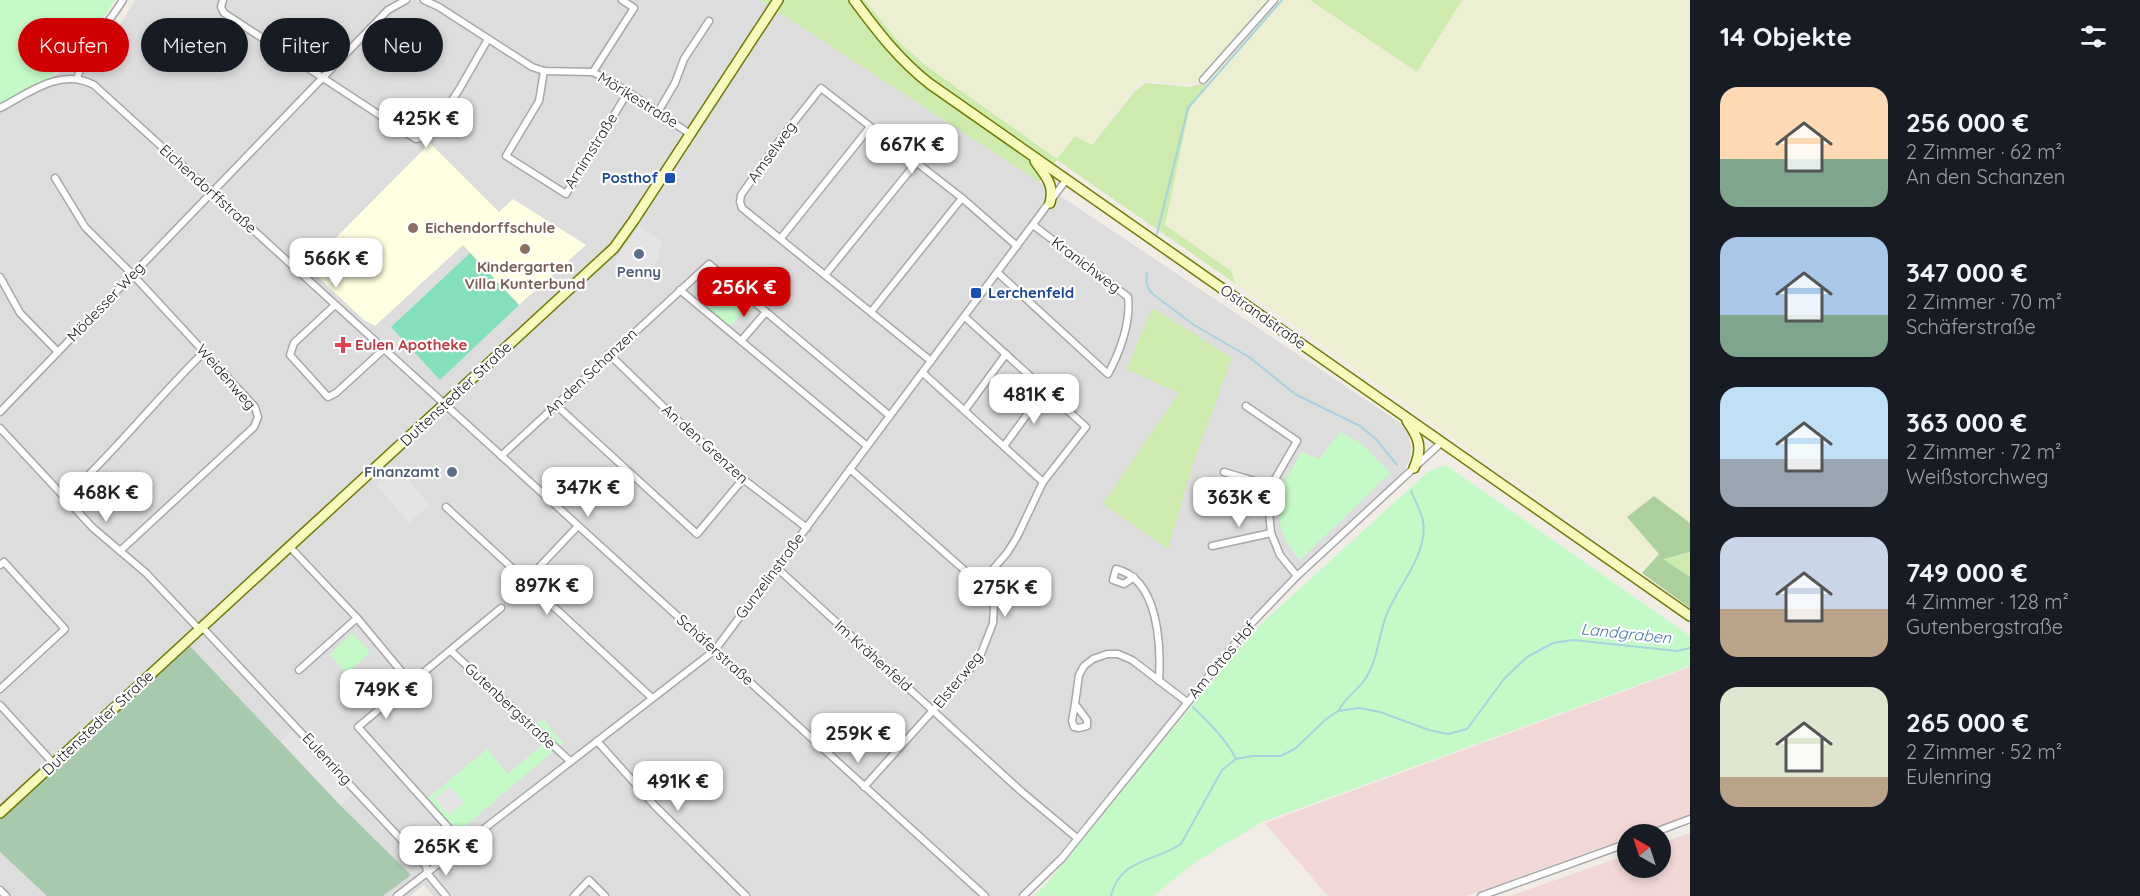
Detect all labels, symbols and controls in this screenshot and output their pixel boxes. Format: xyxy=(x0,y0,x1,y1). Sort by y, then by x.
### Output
chip: Kaufen xyxy=(18,18,129,72)
chip: Mieten xyxy=(141,18,248,72)
chip: Filter xyxy=(260,18,350,72)
chip: Neu xyxy=(362,18,443,72)
text: 14 Objekte xyxy=(1720,20,1852,53)
icon: filters xyxy=(2077,20,2110,53)
street label: Mörikestraße xyxy=(595,67,682,132)
pin: 425K € xyxy=(377,98,475,149)
text: 425K € xyxy=(393,105,459,130)
text: 256 000 € xyxy=(1906,106,2029,139)
street label: Arnimstraße xyxy=(560,109,621,192)
icon: home xyxy=(1768,111,1840,183)
street label: Amselweg xyxy=(743,117,800,186)
pin: 667K € xyxy=(863,124,961,175)
text: 667K € xyxy=(880,131,944,156)
text: 2 Zimmer · 62 m² xyxy=(1906,139,2062,164)
street label: Eichendorffstraße xyxy=(156,140,261,237)
text: An den Schanzen xyxy=(1906,164,2065,189)
place label: Posthof xyxy=(602,168,658,187)
marker: Posthof xyxy=(663,171,677,185)
place label: Eichendorffschule xyxy=(425,218,555,237)
marker: Eichendorffschule xyxy=(406,221,420,235)
street label: Kranichweg xyxy=(1048,232,1125,297)
pin: 566K € xyxy=(287,238,385,289)
marker: Kindergarten Villa Kunterbund xyxy=(518,242,532,256)
text: 566K € xyxy=(304,245,368,270)
marker: Penny xyxy=(632,247,646,261)
text: 347 000 € xyxy=(1906,256,2028,289)
place label: Kindergarten Villa Kunterbund xyxy=(465,257,585,293)
street label: Mödesser Weg xyxy=(63,258,148,345)
icon: home xyxy=(1768,261,1840,333)
place label: Penny xyxy=(617,262,661,281)
pin: 256K € xyxy=(695,267,793,318)
text: 256K € xyxy=(711,274,777,299)
street label: Ostrandstraße xyxy=(1217,280,1310,353)
place label: Lerchenfeld xyxy=(988,283,1074,302)
marker: Lerchenfeld xyxy=(969,286,983,300)
text: 2 Zimmer · 70 m² xyxy=(1906,289,2062,314)
text: Schäferstraße xyxy=(1906,314,2036,339)
street label: An den Schanzen xyxy=(540,324,641,419)
place label: Eulen Apotheke xyxy=(355,335,467,354)
street label: Duttenstedter Straße xyxy=(396,337,515,450)
marker: Eulen Apotheke xyxy=(336,338,350,352)
street label: Weidenweg xyxy=(193,340,260,414)
pin: 481K € xyxy=(985,374,1083,425)
text: 481K € xyxy=(1003,381,1065,406)
street label: An den Grenzen xyxy=(658,400,753,487)
text: 363 000 € xyxy=(1906,406,2027,439)
icon: home xyxy=(1768,411,1840,483)
text: 2 Zimmer · 72 m² xyxy=(1906,439,2061,464)
place label: Finanzamt xyxy=(364,462,440,481)
text: Weißstorchweg xyxy=(1906,464,2049,489)
marker: Finanzamt xyxy=(445,465,459,479)
pin: 347K € xyxy=(539,467,637,518)
pin: 468K € xyxy=(57,472,155,523)
text: 347K € xyxy=(556,474,620,499)
pin: 363K € xyxy=(1190,477,1288,528)
text: 468K € xyxy=(73,479,139,504)
text: 363K € xyxy=(1207,484,1271,509)
street label: Gunzelinstraße xyxy=(731,529,808,622)
text: 749 000 € xyxy=(1906,556,2028,589)
icon: home xyxy=(1768,561,1840,633)
pin: 897K € xyxy=(498,565,596,616)
pin: 275K € xyxy=(956,567,1054,618)
text: 897K € xyxy=(515,572,579,597)
text: 275K € xyxy=(972,574,1038,599)
text: 4 Zimmer · 128 m² xyxy=(1906,589,2069,614)
street label: Schäferstraße xyxy=(673,610,758,689)
text: Gutenbergstraße xyxy=(1906,614,2063,639)
street label: Im Krähenfeld xyxy=(831,616,916,695)
street label: Am Ottos Hof xyxy=(1184,617,1260,702)
water label: Landgraben xyxy=(1580,618,1673,648)
street label: Elsterweg xyxy=(929,647,986,712)
street label: Gutenbergstraße xyxy=(461,659,560,753)
street label: Duttenstedter Straße xyxy=(38,666,157,779)
pin: 749K € xyxy=(337,669,435,720)
text: 749K € xyxy=(354,676,418,701)
text: 265 000 € xyxy=(1906,706,2029,739)
icon: home xyxy=(1768,711,1840,783)
pin: 259K € xyxy=(809,713,907,764)
text: 259K € xyxy=(825,720,891,745)
street label: Eulenring xyxy=(298,729,356,789)
text: 2 Zimmer · 52 m² xyxy=(1906,739,2062,764)
pin: 491K € xyxy=(629,761,727,812)
text: Eulenring xyxy=(1906,764,1992,789)
text: 491K € xyxy=(647,768,709,793)
north arrow xyxy=(1617,824,1671,878)
map controls xyxy=(1617,824,1671,878)
pin: 265K € xyxy=(397,826,495,877)
text: 265K € xyxy=(413,833,479,858)

